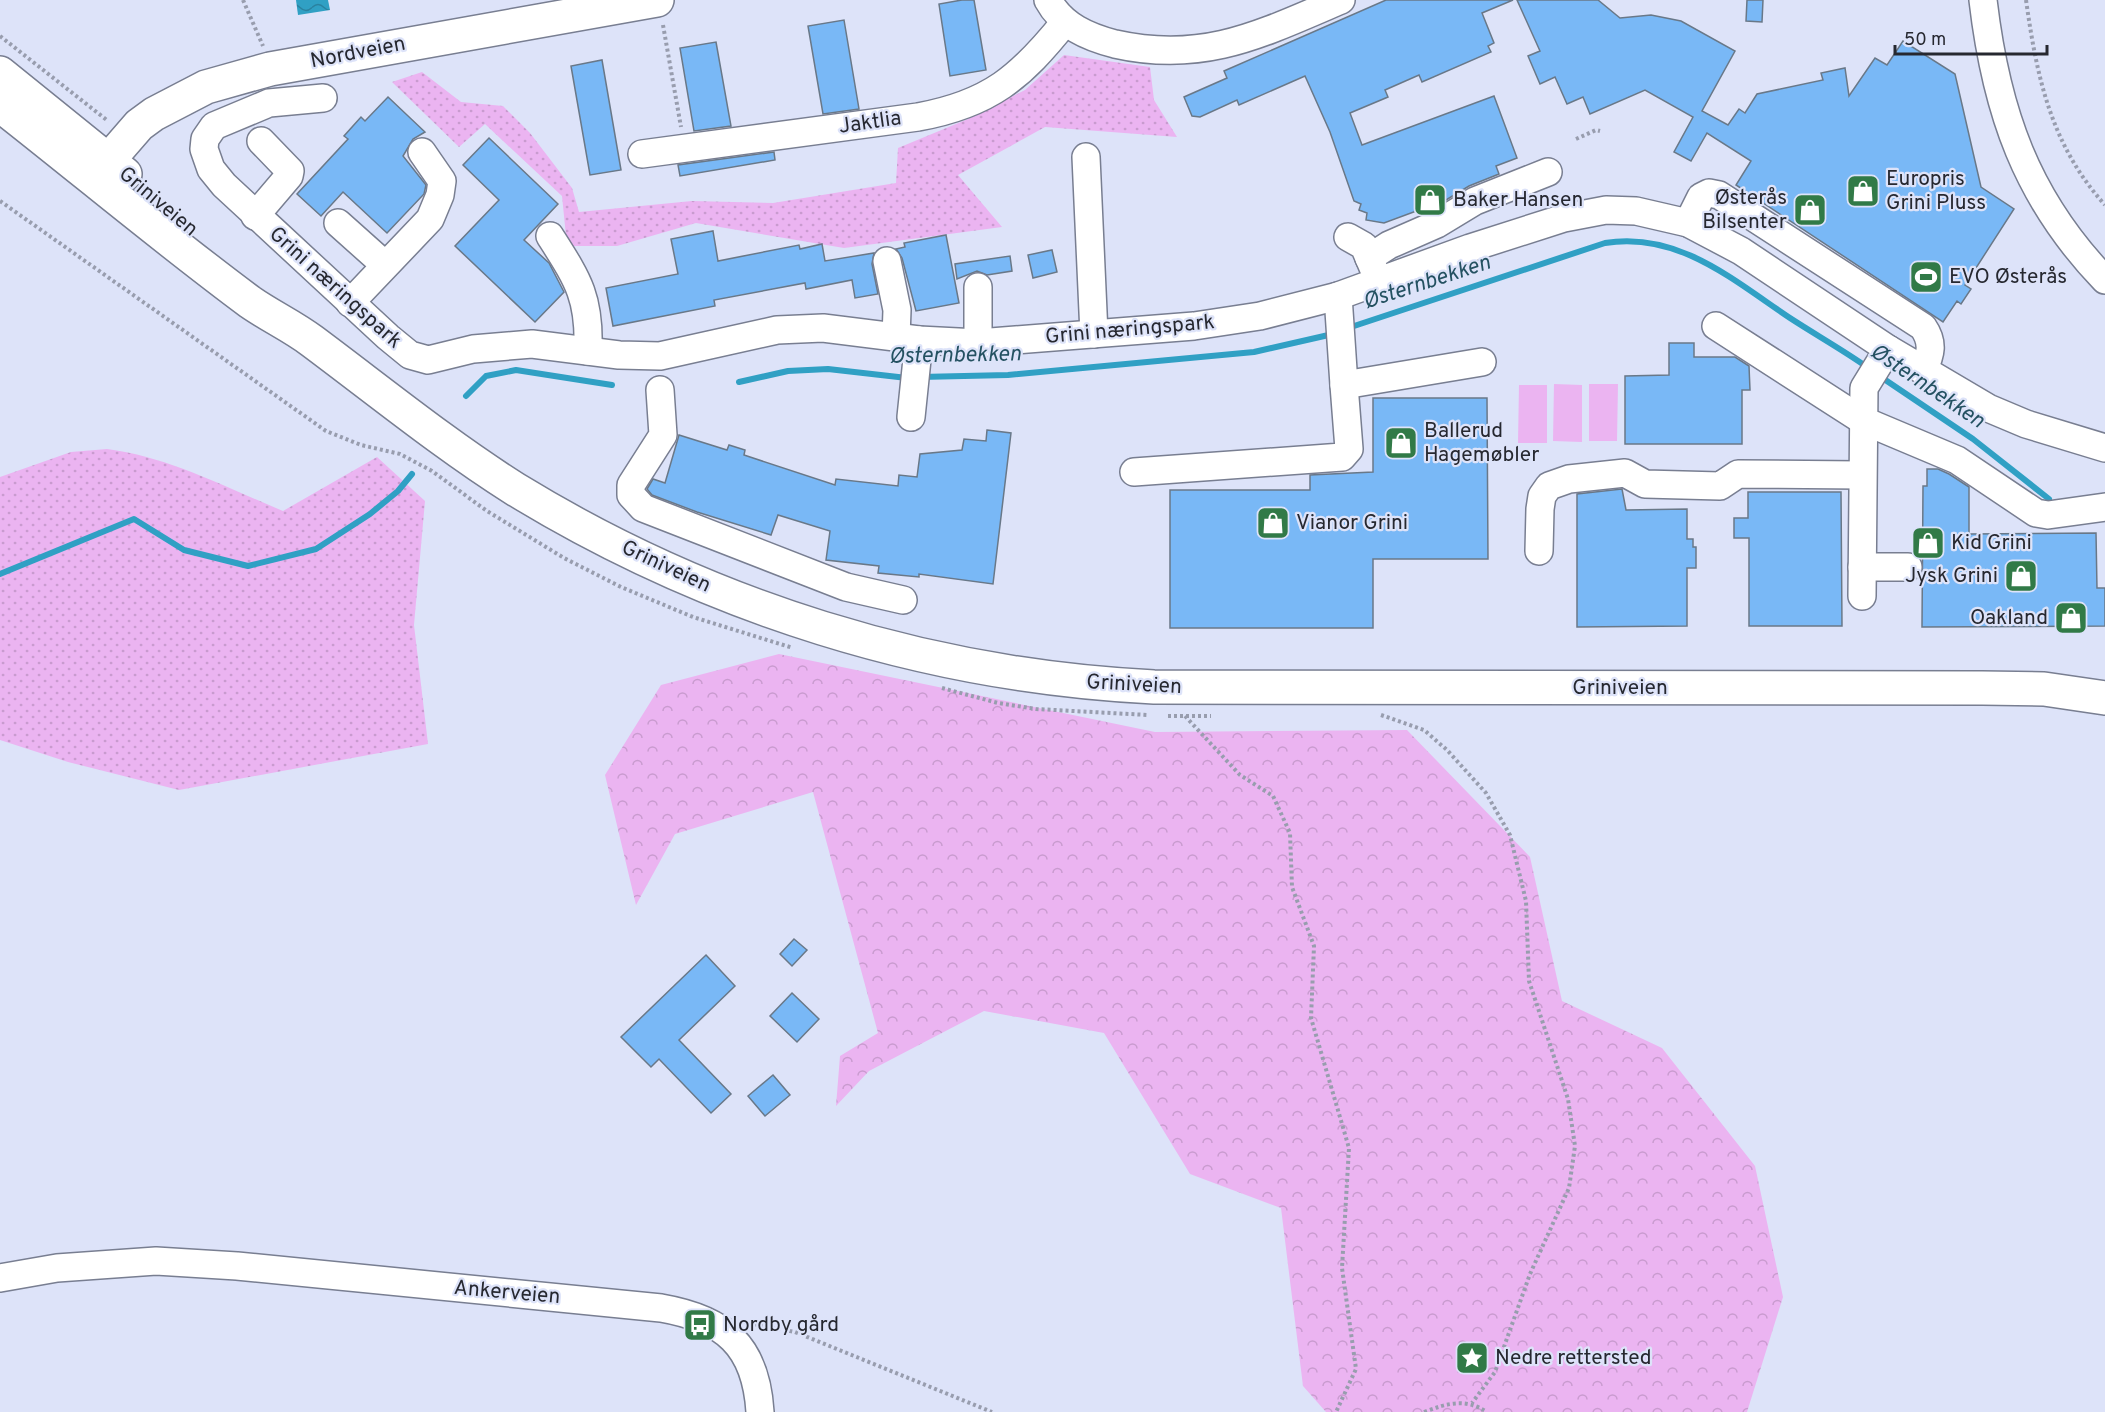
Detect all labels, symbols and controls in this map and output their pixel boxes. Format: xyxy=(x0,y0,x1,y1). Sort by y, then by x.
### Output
scale bar xyxy=(1895,18,2046,56)
text: 50 m xyxy=(1904,29,1946,52)
street label: Nordveien xyxy=(308,31,408,75)
street label: Jaktlia xyxy=(837,105,903,141)
street label: Griniveien xyxy=(113,161,203,243)
place label: Europris Grini Pluss xyxy=(1886,166,1986,217)
shop icon: Europris Grini Pluss xyxy=(1845,173,1881,209)
shop icon: Baker Hansen xyxy=(1412,182,1448,218)
place label: Østerås Bilsenter xyxy=(1702,185,1787,236)
place label: Baker Hansen xyxy=(1453,187,1583,214)
shop icon: Østerås Bilsenter xyxy=(1792,192,1828,228)
street label: Grini næringspark xyxy=(263,221,407,355)
water label: Østernbekken xyxy=(1360,250,1494,316)
sports icon: EVO Østerås xyxy=(1908,259,1944,295)
place label: EVO Østerås xyxy=(1949,264,2067,291)
street label: Grini næringspark xyxy=(1044,309,1216,351)
water label: Østernbekken xyxy=(1865,339,1989,435)
water label: Østernbekken xyxy=(889,341,1021,371)
place label: Ballerud Hagemøbler xyxy=(1424,418,1539,469)
shop icon: Ballerud Hagemøbler xyxy=(1383,425,1419,461)
shop icon: Vianor Grini xyxy=(1255,505,1291,541)
place label: Vianor Grini xyxy=(1296,510,1408,537)
shop icon: Kid Grini xyxy=(1910,525,1946,561)
place label: Kid Grini xyxy=(1951,530,2032,557)
street label: Griniveien xyxy=(617,535,715,599)
shop icon: Jysk Grini xyxy=(2003,558,2039,594)
place label: Jysk Grini xyxy=(1905,563,1998,590)
shop icon: Oakland xyxy=(2053,600,2089,636)
place label: Oakland xyxy=(1970,605,2048,632)
street label: Griniveien xyxy=(1086,669,1182,701)
street label: Griniveien xyxy=(1572,675,1668,702)
street label: Ankerveien xyxy=(452,1275,562,1311)
bus stop icon: Nordby gård xyxy=(682,1307,718,1343)
place label: Nordby gård xyxy=(723,1312,839,1339)
place icon: Nedre rettersted xyxy=(1454,1340,1490,1376)
place label: Nedre rettersted xyxy=(1495,1345,1652,1372)

